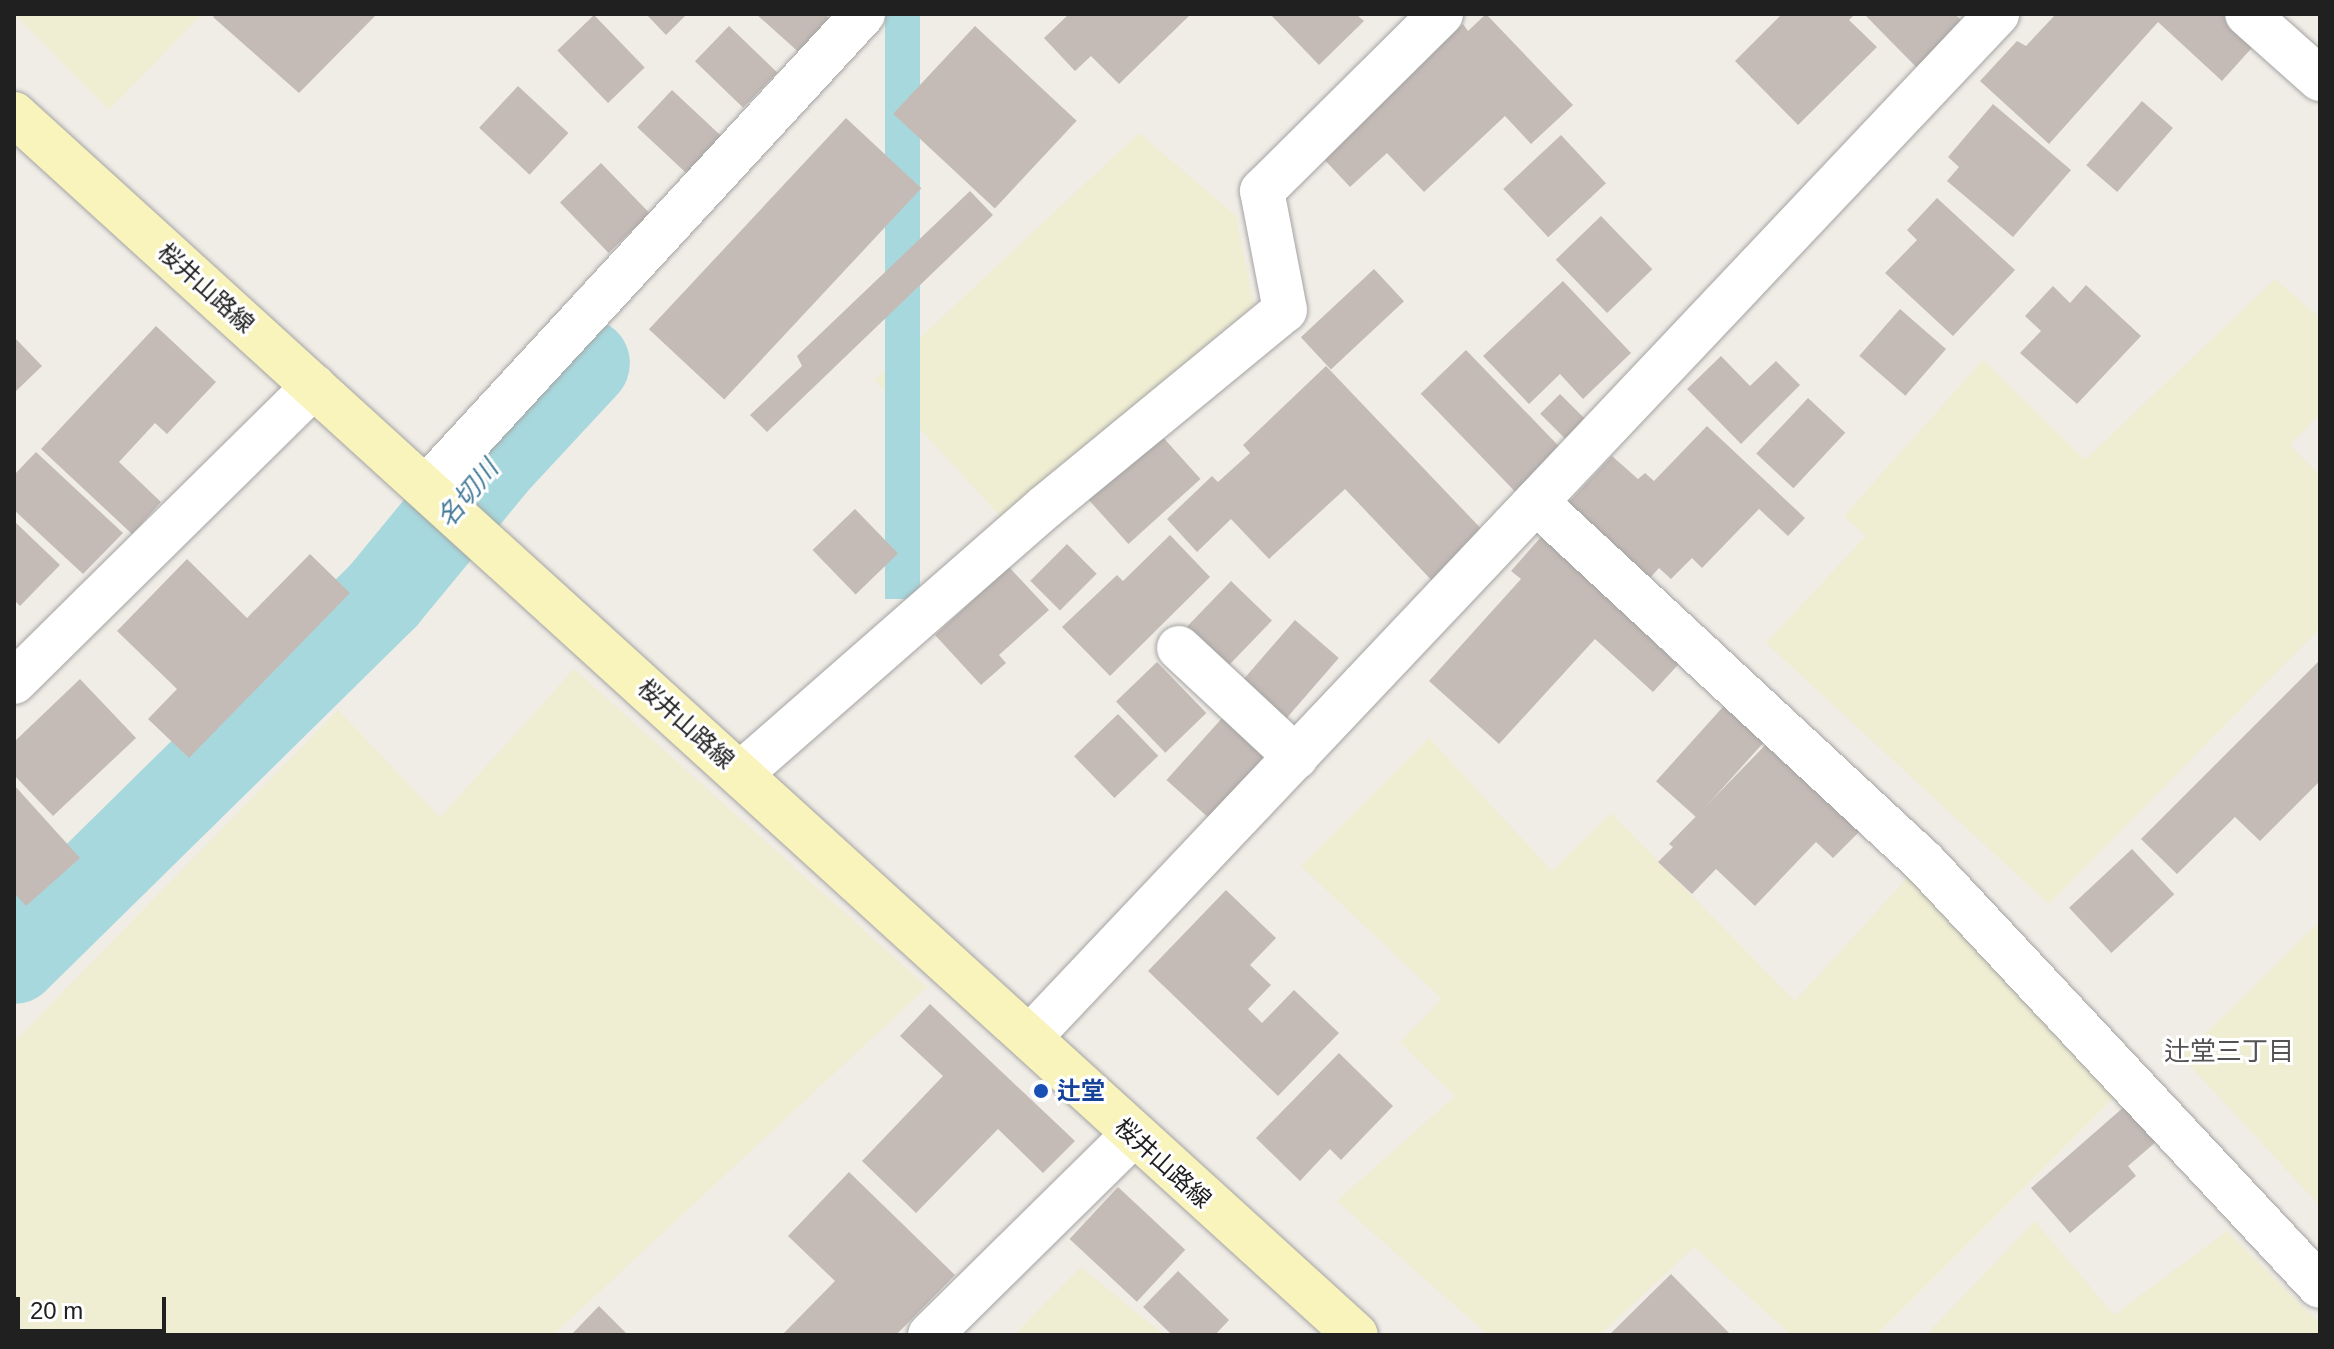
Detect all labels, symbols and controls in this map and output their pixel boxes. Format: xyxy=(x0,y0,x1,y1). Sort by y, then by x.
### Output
street label: 桜井山路線 xyxy=(152,237,260,339)
water label: 名切川 xyxy=(431,454,505,534)
street label: 桜井山路線 xyxy=(632,673,740,775)
district label: 辻堂三丁目 xyxy=(2164,1036,2294,1068)
place label: 辻堂 xyxy=(1057,1077,1105,1105)
marker: 辻堂 xyxy=(1032,1082,1050,1100)
street label: 桜井山路線 xyxy=(1109,1112,1217,1214)
scale bar xyxy=(20,1281,170,1331)
text: 20 m xyxy=(30,1297,83,1324)

